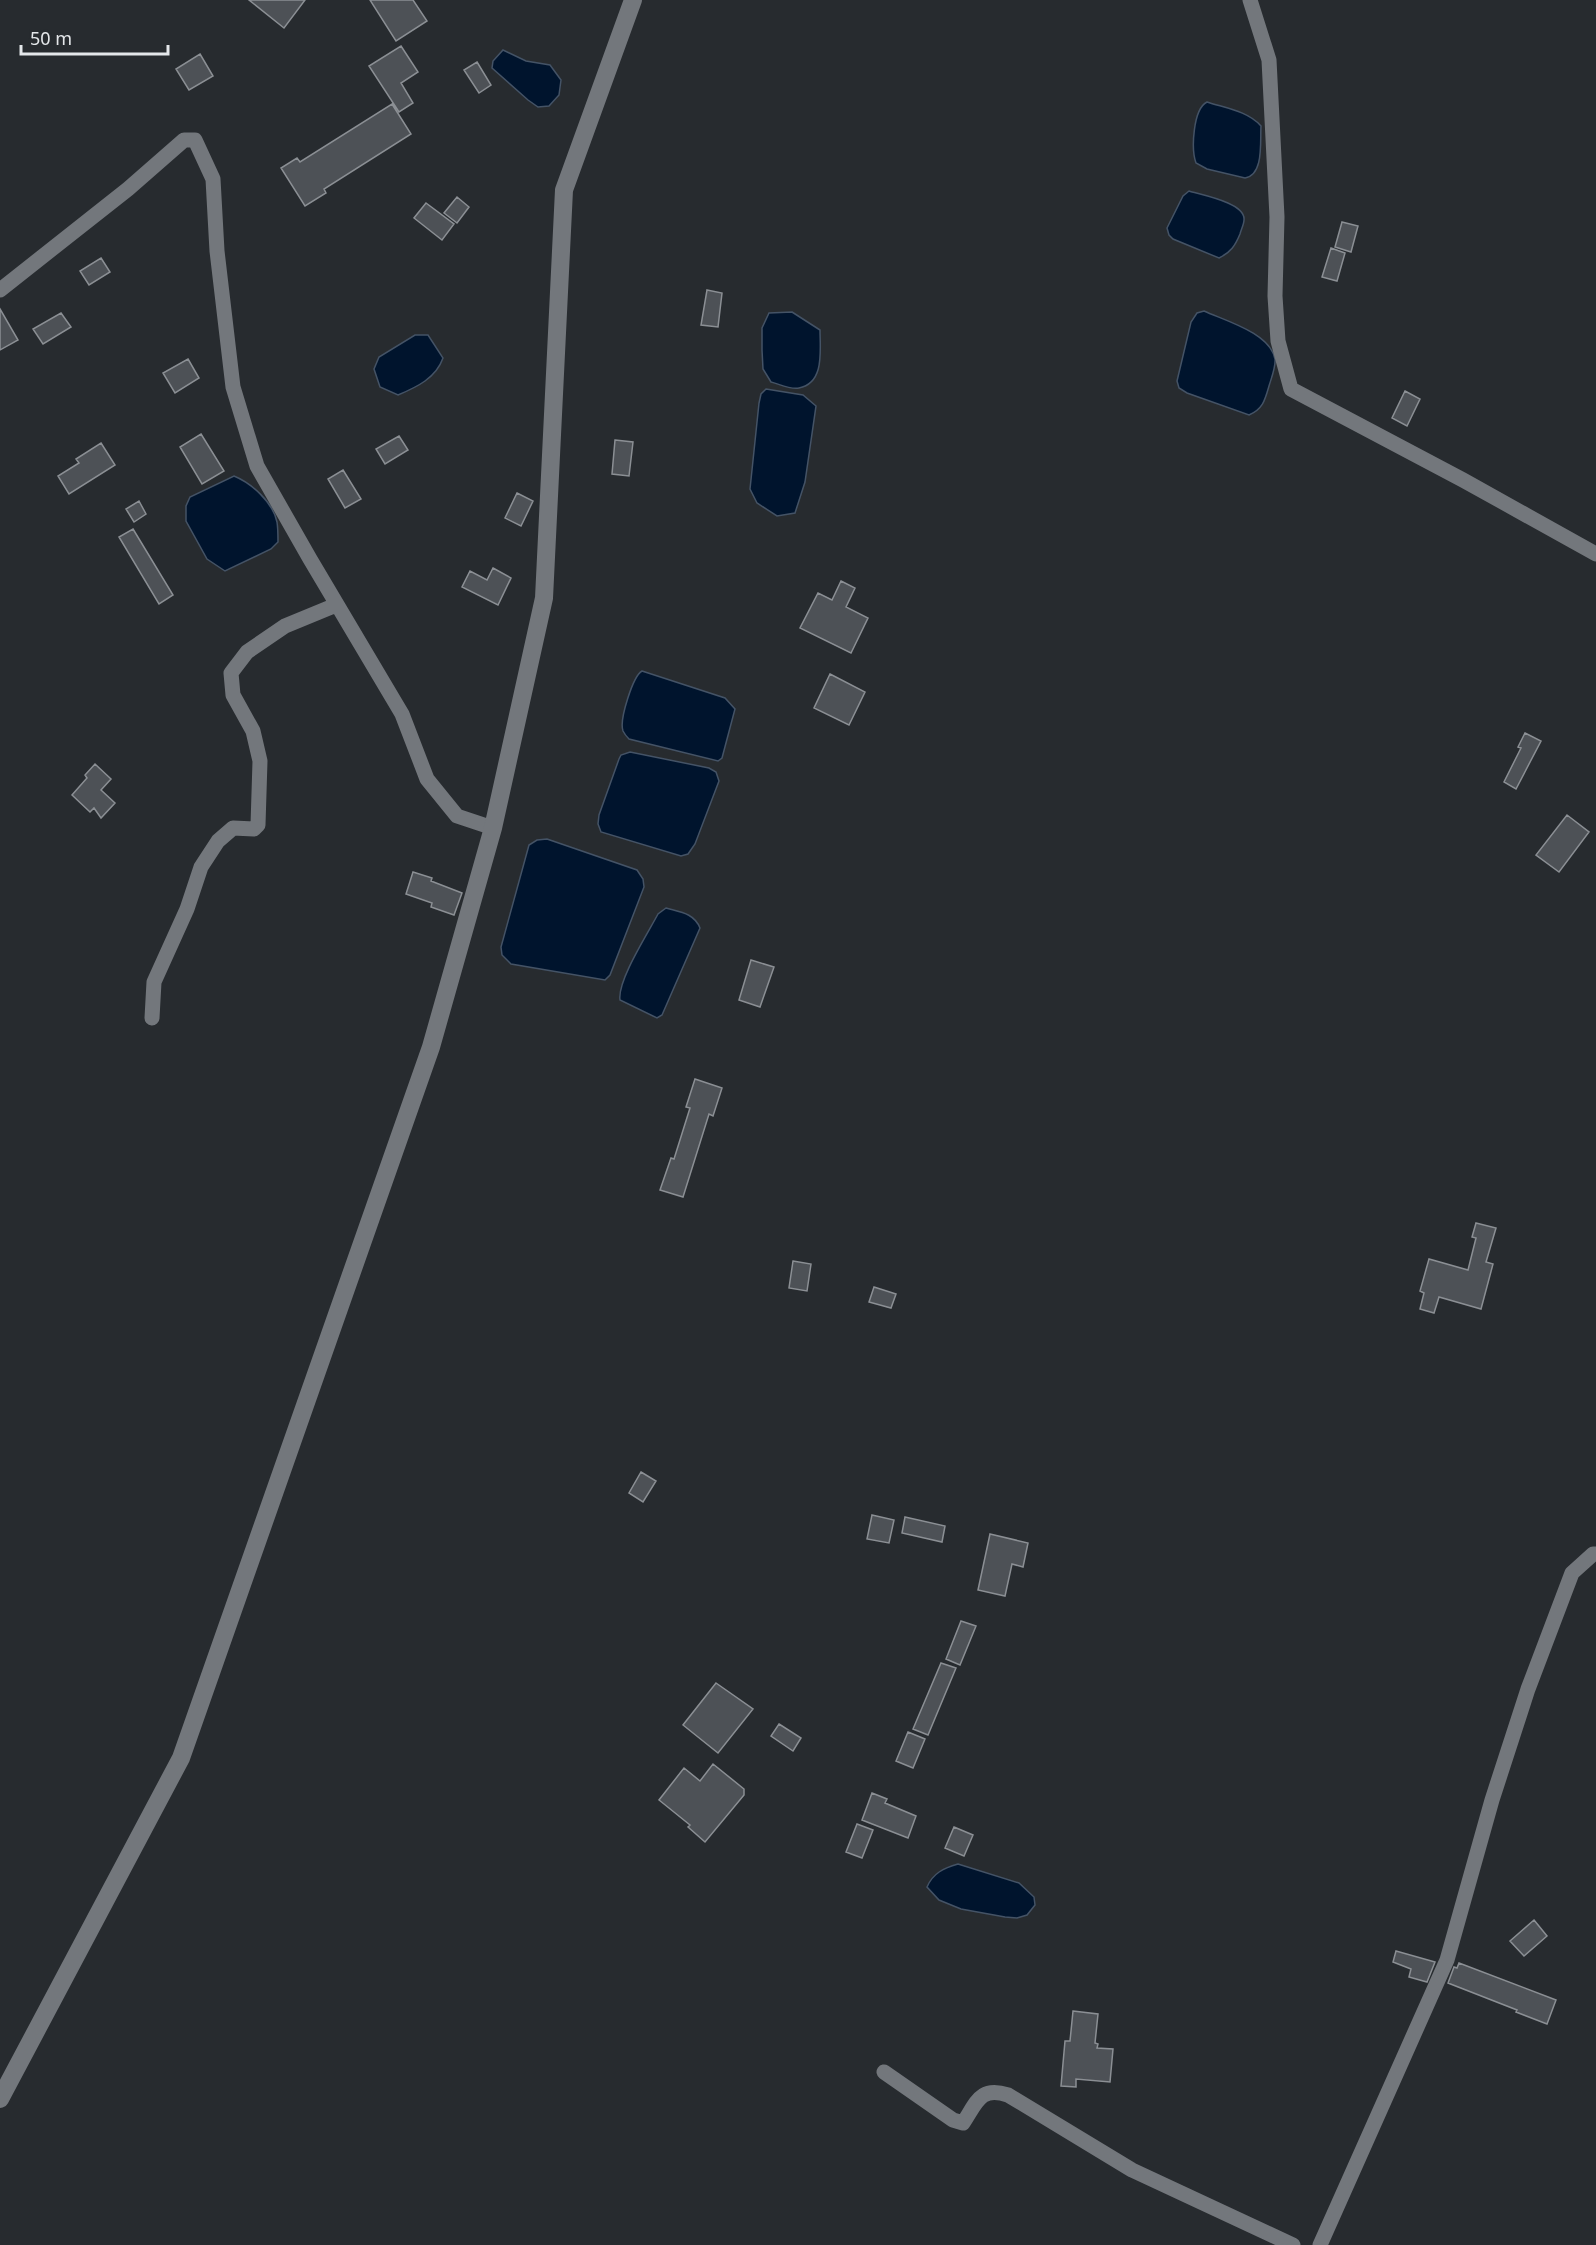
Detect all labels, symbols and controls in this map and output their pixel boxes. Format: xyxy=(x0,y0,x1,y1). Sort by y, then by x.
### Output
scale bar xyxy=(21,18,168,56)
text: 50 m xyxy=(30,26,72,50)

